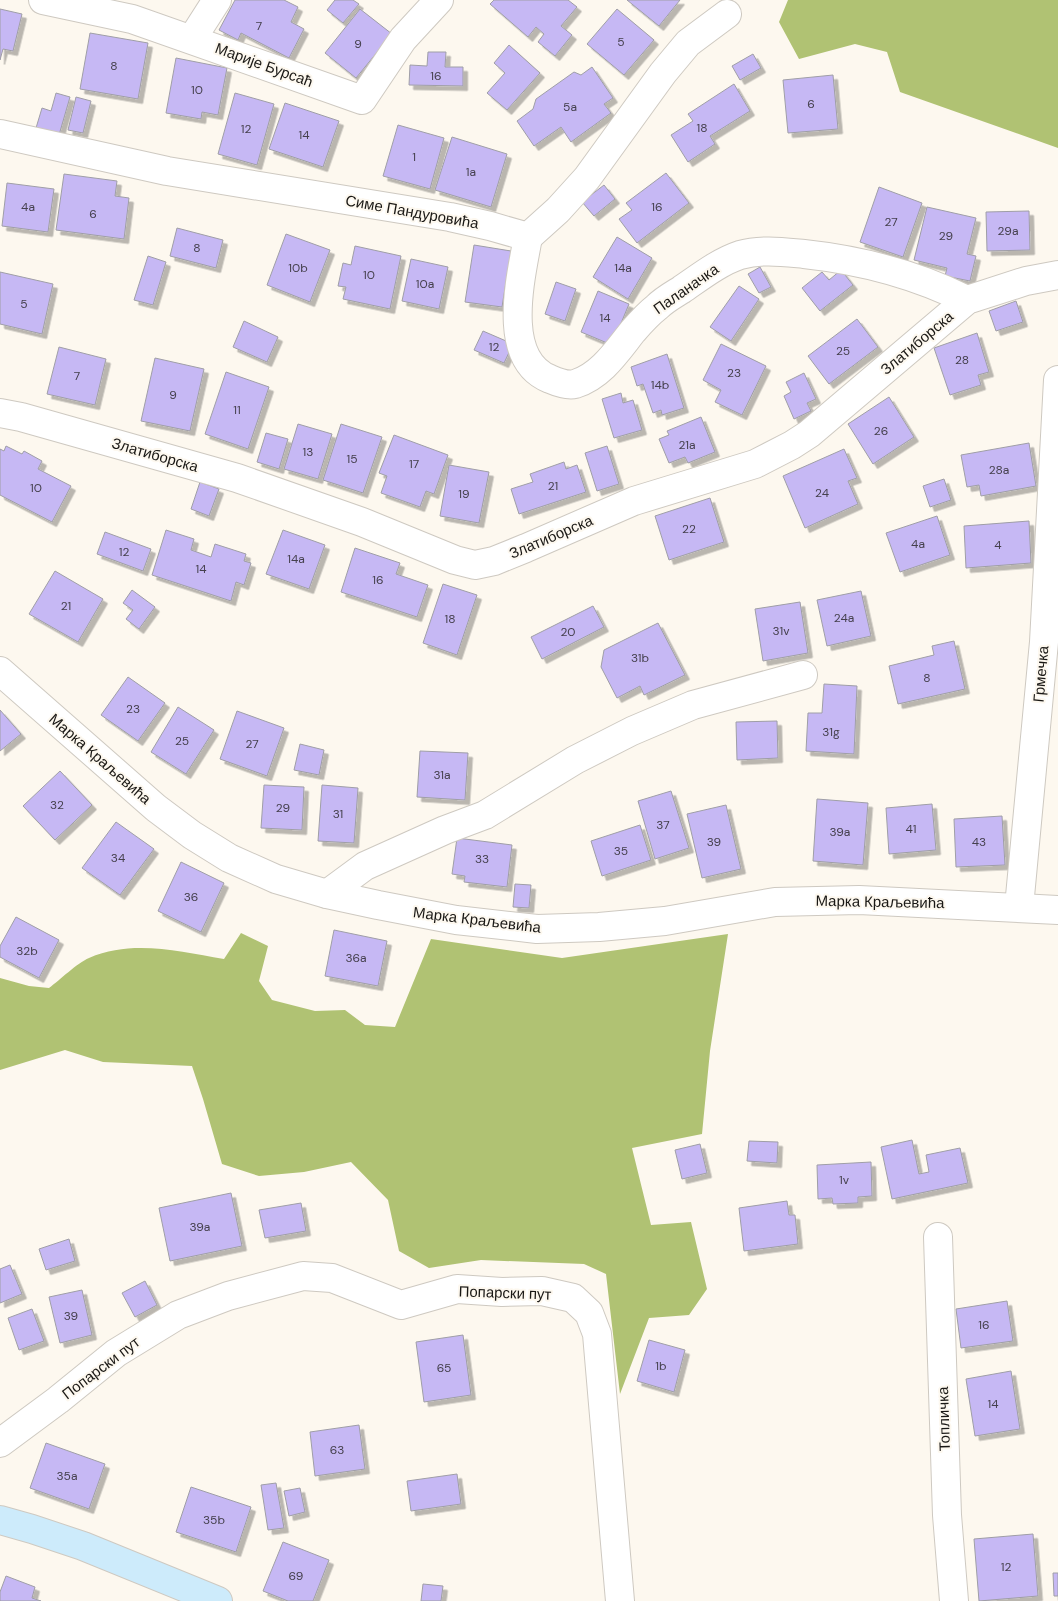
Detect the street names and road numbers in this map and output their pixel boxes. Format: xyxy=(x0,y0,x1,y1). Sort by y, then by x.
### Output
street label: Марије Бурсаћ xyxy=(212,38,316,92)
street label: Симе Пандуровића xyxy=(344,190,481,234)
street label: Паланачка xyxy=(649,259,723,319)
street label: Златиборска xyxy=(876,306,958,379)
street label: Златиборска xyxy=(109,433,201,477)
street label: Златиборска xyxy=(506,510,597,564)
street label: Грмечка xyxy=(1029,644,1053,703)
street label: Марка Краљевића xyxy=(45,709,156,809)
street label: Марка Краљевића xyxy=(815,891,945,913)
street label: Марка Краљевића xyxy=(412,902,543,938)
street label: Попарски пут xyxy=(458,1281,552,1305)
street label: Попарски пут xyxy=(58,1332,144,1404)
street label: Топличка xyxy=(933,1386,955,1452)

